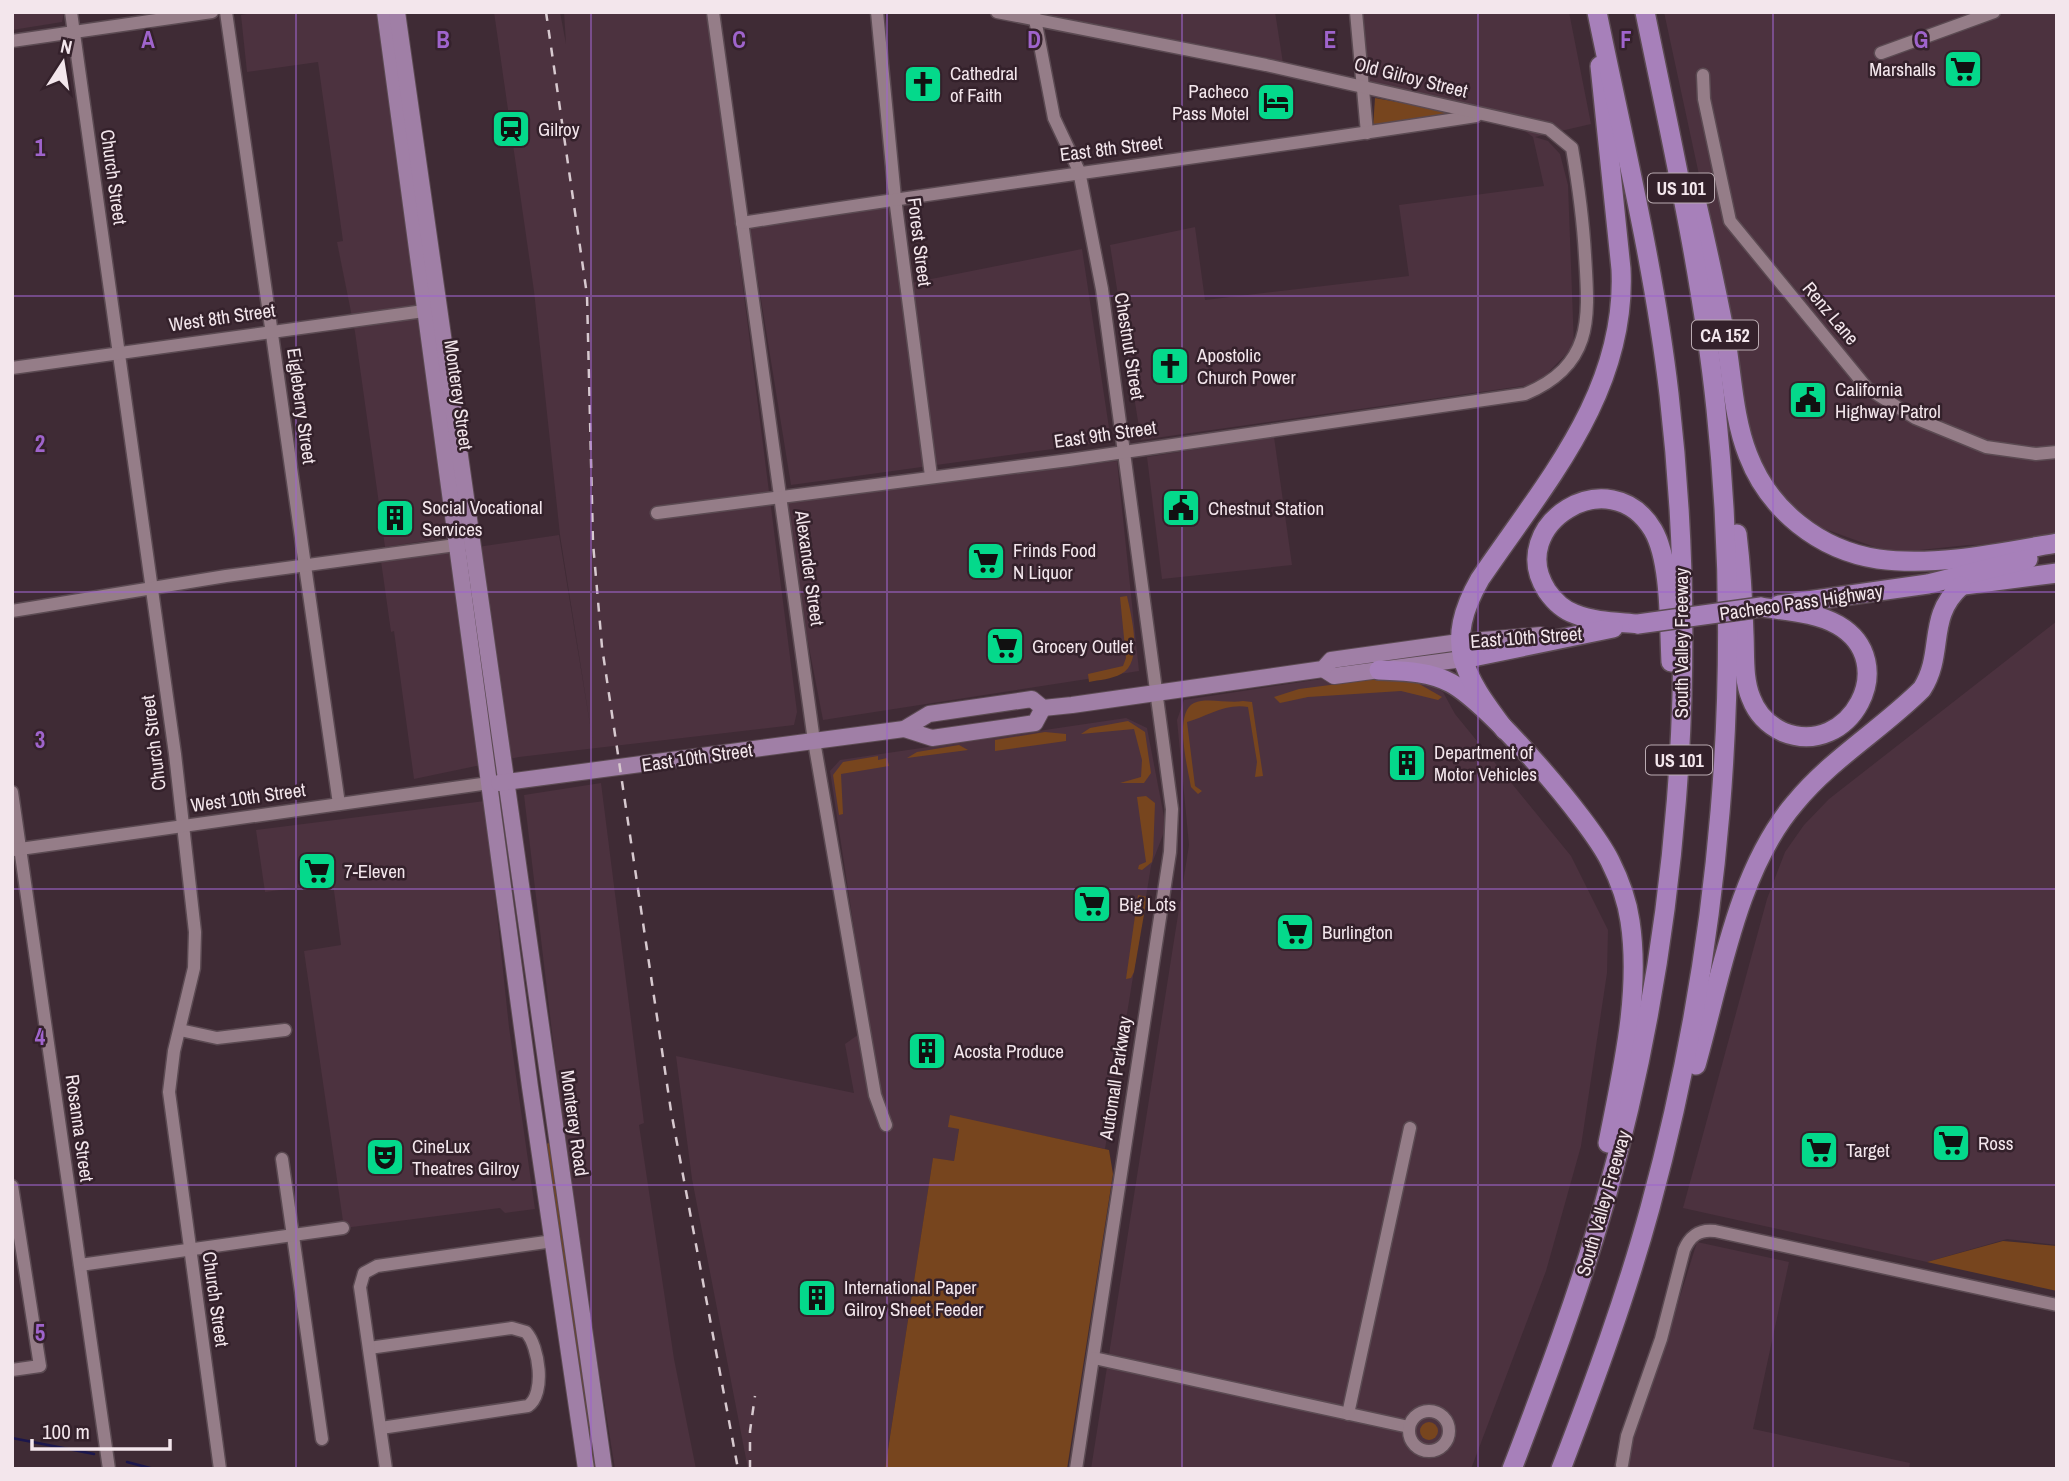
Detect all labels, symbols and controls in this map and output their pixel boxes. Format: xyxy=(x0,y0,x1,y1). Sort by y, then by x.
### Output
text: A xyxy=(141,24,155,55)
text: B xyxy=(436,24,450,55)
text: C xyxy=(732,24,746,55)
text: D xyxy=(1027,24,1041,55)
text: E xyxy=(1324,24,1336,55)
text: F xyxy=(1620,24,1632,55)
text: G xyxy=(1914,24,1928,55)
north arrow xyxy=(28,28,98,98)
text: N xyxy=(58,32,75,60)
supermarket icon: Marshalls xyxy=(1942,48,1984,90)
street label: Old Gilroy Street xyxy=(1352,50,1471,104)
place label: Marshalls xyxy=(1869,56,1936,82)
place label: Cathedral of Faith xyxy=(950,60,1018,108)
church icon: Cathedral of Faith xyxy=(902,63,944,105)
place label: Pacheco Pass Motel xyxy=(1172,78,1249,126)
hotel icon: Pacheco Pass Motel xyxy=(1255,81,1297,123)
station icon: Gilroy xyxy=(490,108,532,150)
place label: Gilroy xyxy=(538,116,580,142)
street label: Church Street xyxy=(94,128,134,227)
street label: East 8th Street xyxy=(1058,129,1164,167)
text: 1 xyxy=(35,132,46,163)
road number: US 101 xyxy=(1648,174,1714,202)
street label: Forest Street xyxy=(902,196,938,289)
street label: Renz Lane xyxy=(1797,276,1865,350)
street label: Chestnut Street xyxy=(1109,291,1151,402)
street label: West 8th Street xyxy=(167,297,278,337)
road number: CA 152 xyxy=(1692,320,1758,349)
street label: Monterey Street xyxy=(438,338,480,452)
place label: Apostolic Church Power xyxy=(1196,342,1297,390)
church icon: Apostolic Church Power xyxy=(1149,345,1191,387)
street label: Eigleberry Street xyxy=(281,346,323,466)
place label: California Highway Patrol xyxy=(1835,376,1941,424)
public building icon: California Highway Patrol xyxy=(1787,379,1829,421)
street label: East 9th Street xyxy=(1052,414,1159,454)
text: 2 xyxy=(35,428,45,459)
public building icon: Chestnut Station xyxy=(1160,487,1202,529)
place label: Social Vocational Services xyxy=(422,494,542,542)
place label: Chestnut Station xyxy=(1208,495,1324,521)
building icon: Social Vocational Services xyxy=(374,497,416,539)
street label: Alexander Street xyxy=(789,508,831,628)
place label: Frinds Food N Liquor xyxy=(1013,537,1096,585)
supermarket icon: Frinds Food N Liquor xyxy=(965,540,1007,582)
street label: South Valley Freeway xyxy=(1668,568,1694,718)
street label: Pacheco Pass Highway xyxy=(1718,578,1884,626)
street label: East 10th Street xyxy=(1469,620,1583,654)
supermarket icon: Grocery Outlet xyxy=(984,625,1026,667)
place label: Grocery Outlet xyxy=(1032,633,1134,659)
street label: Church Street xyxy=(134,693,172,792)
text: 3 xyxy=(35,724,45,755)
street label: East 10th Street xyxy=(640,736,755,778)
place label: Department of Motor Vehicles xyxy=(1434,739,1537,787)
building icon: Department of Motor Vehicles xyxy=(1386,742,1428,784)
road number: US 101 xyxy=(1646,746,1712,774)
street label: West 10th Street xyxy=(189,776,308,818)
supermarket icon: 7-Eleven xyxy=(296,850,338,892)
place label: 7-Eleven xyxy=(344,858,405,884)
supermarket icon: Big Lots xyxy=(1071,883,1113,925)
place label: Big Lots xyxy=(1119,891,1176,917)
supermarket icon: Burlington xyxy=(1274,911,1316,953)
place label: Burlington xyxy=(1322,919,1393,945)
street label: Automall Parkway xyxy=(1092,1014,1138,1143)
text: 4 xyxy=(35,1021,46,1052)
building icon: Acosta Produce xyxy=(906,1030,948,1072)
place label: Acosta Produce xyxy=(953,1038,1064,1064)
street label: Monterey Road xyxy=(555,1068,595,1178)
street label: Rosanna Street xyxy=(60,1073,100,1184)
supermarket icon: Ross xyxy=(1930,1122,1972,1164)
street label: South Valley Freeway xyxy=(1570,1127,1636,1279)
supermarket icon: Target xyxy=(1798,1129,1840,1171)
place label: Ross xyxy=(1978,1130,2014,1156)
place label: CineLux Theatres Gilroy xyxy=(412,1133,520,1181)
theatre icon: CineLux Theatres Gilroy xyxy=(364,1136,406,1178)
place label: Target xyxy=(1846,1137,1890,1163)
street label: Church Street xyxy=(196,1250,236,1349)
place label: International Paper Gilroy Sheet Feeder xyxy=(844,1274,984,1322)
building icon: International Paper Gilroy Sheet Feeder xyxy=(796,1277,838,1319)
text: 5 xyxy=(35,1317,45,1348)
scale bar xyxy=(32,1408,170,1452)
text: 100 m xyxy=(42,1417,90,1446)

